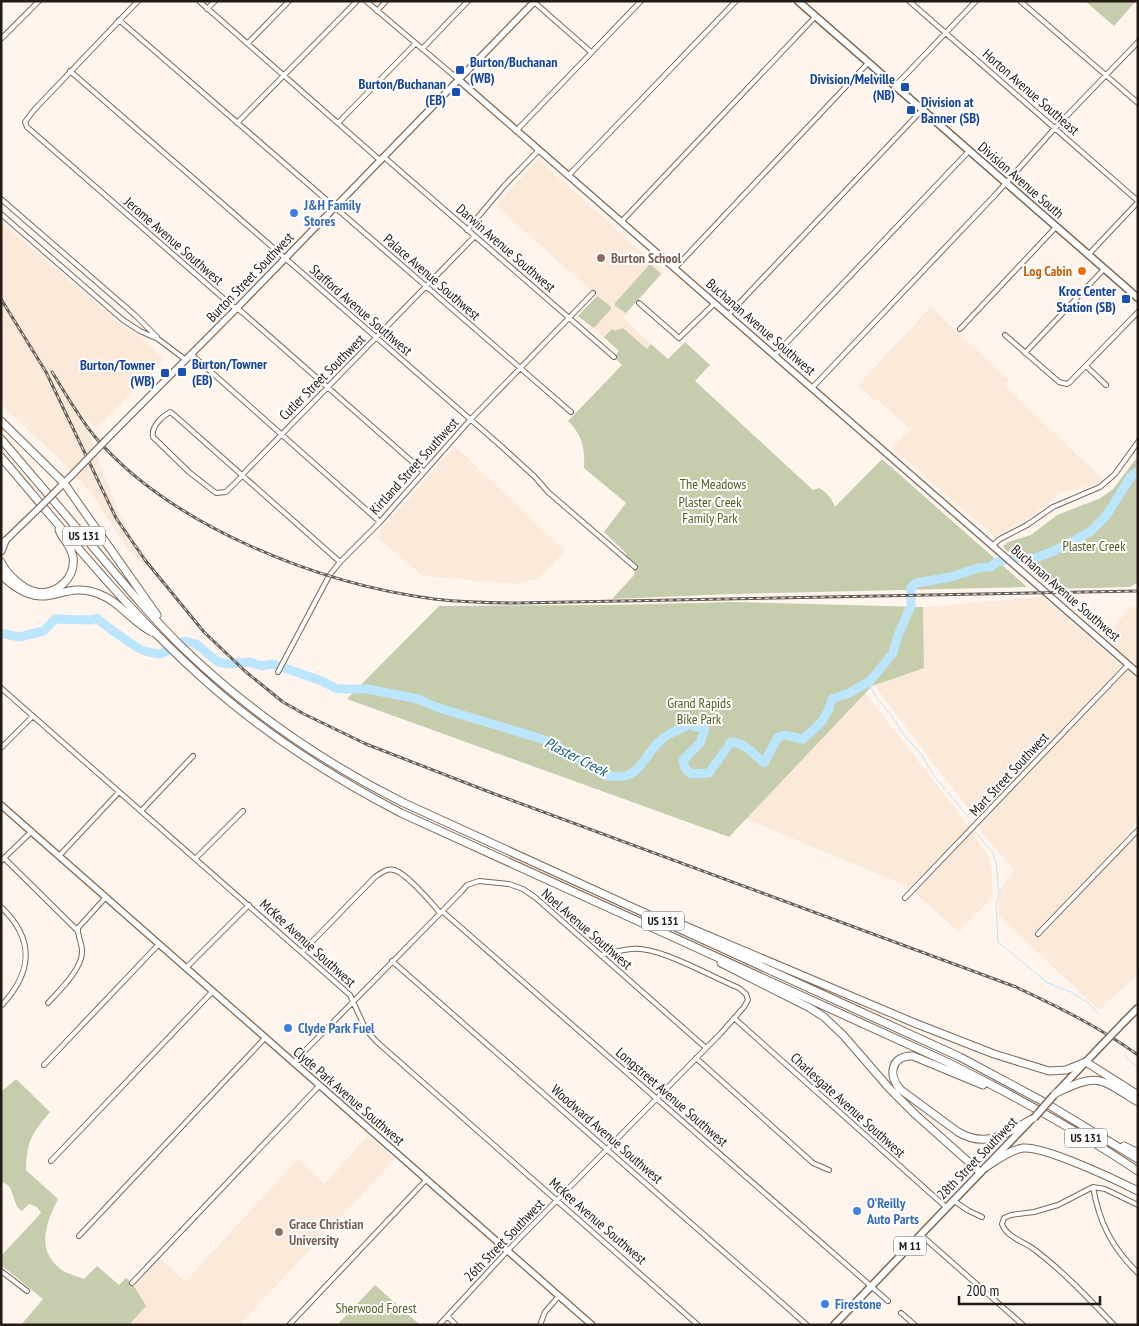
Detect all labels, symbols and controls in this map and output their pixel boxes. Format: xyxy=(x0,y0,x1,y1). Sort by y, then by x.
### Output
street label: Horton Avenue Southeast xyxy=(979,45,1083,139)
place label: Burton/Buchanan (WB) xyxy=(470,53,557,87)
marker: Burton/Buchanan (WB) xyxy=(454,64,466,76)
place label: Division/Melville (NB) xyxy=(810,70,895,104)
place label: Burton/Buchanan (EB) xyxy=(359,75,446,109)
marker: Division/Melville (NB) xyxy=(899,81,911,93)
marker: Burton/Buchanan (EB) xyxy=(450,86,462,98)
place label: Division at Banner (SB) xyxy=(921,93,980,127)
marker: Division at Banner (SB) xyxy=(905,104,917,116)
street label: Division Avenue South xyxy=(974,138,1068,222)
street label: Jerome Avenue Southwest xyxy=(120,192,227,289)
place label: J&H Family Stores xyxy=(303,196,361,230)
street label: Darwin Avenue Southwest xyxy=(453,200,559,296)
marker: J&H Family Stores xyxy=(288,207,300,219)
street label: Burton Street Southwest xyxy=(202,228,298,326)
street label: Palace Avenue Southwest xyxy=(380,230,484,324)
place label: Burton School xyxy=(611,249,682,267)
marker: Burton School xyxy=(595,252,607,264)
street label: Stafford Avenue Southwest xyxy=(306,261,416,360)
place label: Log Cabin xyxy=(1024,262,1072,280)
marker: Log Cabin xyxy=(1076,265,1088,277)
street label: Buchanan Avenue Southwest xyxy=(703,275,819,379)
place label: Kroc Center Station (SB) xyxy=(1057,282,1117,316)
marker: Kroc Center Station (SB) xyxy=(1120,293,1132,305)
street label: Cutler Street Southwest xyxy=(275,330,369,424)
place label: Burton/Towner (EB) xyxy=(192,355,268,389)
place label: Burton/Towner (WB) xyxy=(80,356,156,390)
marker: Burton/Towner (EB) xyxy=(176,366,188,378)
marker: Burton/Towner (WB) xyxy=(159,367,171,379)
street label: Kirtland Street Southwest xyxy=(366,414,462,518)
park label: The Meadows xyxy=(680,475,746,493)
park label: Plaster Creek Family Park xyxy=(678,493,742,527)
road number: US 131 xyxy=(63,526,105,546)
park label: Plaster Creek xyxy=(1062,537,1126,555)
street label: Buchanan Avenue Southwest xyxy=(1008,541,1124,645)
park label: Grand Rapids Bike Park xyxy=(667,694,731,728)
street label: Mart Street Southwest xyxy=(966,728,1053,820)
water label: Plaster Creek xyxy=(542,733,613,781)
street label: Noel Avenue Southwest xyxy=(538,885,636,973)
street label: McKee Avenue Southwest xyxy=(256,895,360,991)
road number: US 131 xyxy=(642,911,684,930)
place label: Clyde Park Fuel xyxy=(298,1019,375,1037)
marker: Clyde Park Fuel xyxy=(282,1022,294,1034)
street label: Clyde Park Avenue Southwest xyxy=(290,1043,409,1149)
street label: Longstreet Avenue Southwest xyxy=(612,1043,732,1151)
street label: Charlesgate Avenue Southwest xyxy=(787,1049,909,1161)
street label: Woodward Avenue Southwest xyxy=(547,1080,667,1188)
street label: 28th Street Southwest xyxy=(933,1113,1021,1203)
road number: US 131 xyxy=(1065,1128,1107,1148)
street label: McKee Avenue Southwest xyxy=(546,1174,651,1268)
place label: O'Reilly Auto Parts xyxy=(866,1194,919,1228)
street label: 26th Street Southwest xyxy=(460,1195,548,1285)
marker: O'Reilly Auto Parts xyxy=(851,1205,863,1217)
place label: Grace Christian University xyxy=(289,1215,363,1249)
marker: Grace Christian University xyxy=(273,1226,285,1238)
road number: M 11 xyxy=(894,1236,926,1256)
scale bar xyxy=(959,1274,1100,1306)
text: 200 m xyxy=(966,1281,999,1300)
place label: Firestone xyxy=(835,1295,882,1313)
marker: Firestone xyxy=(819,1298,831,1310)
park label: Sherwood Forest xyxy=(335,1299,417,1317)

